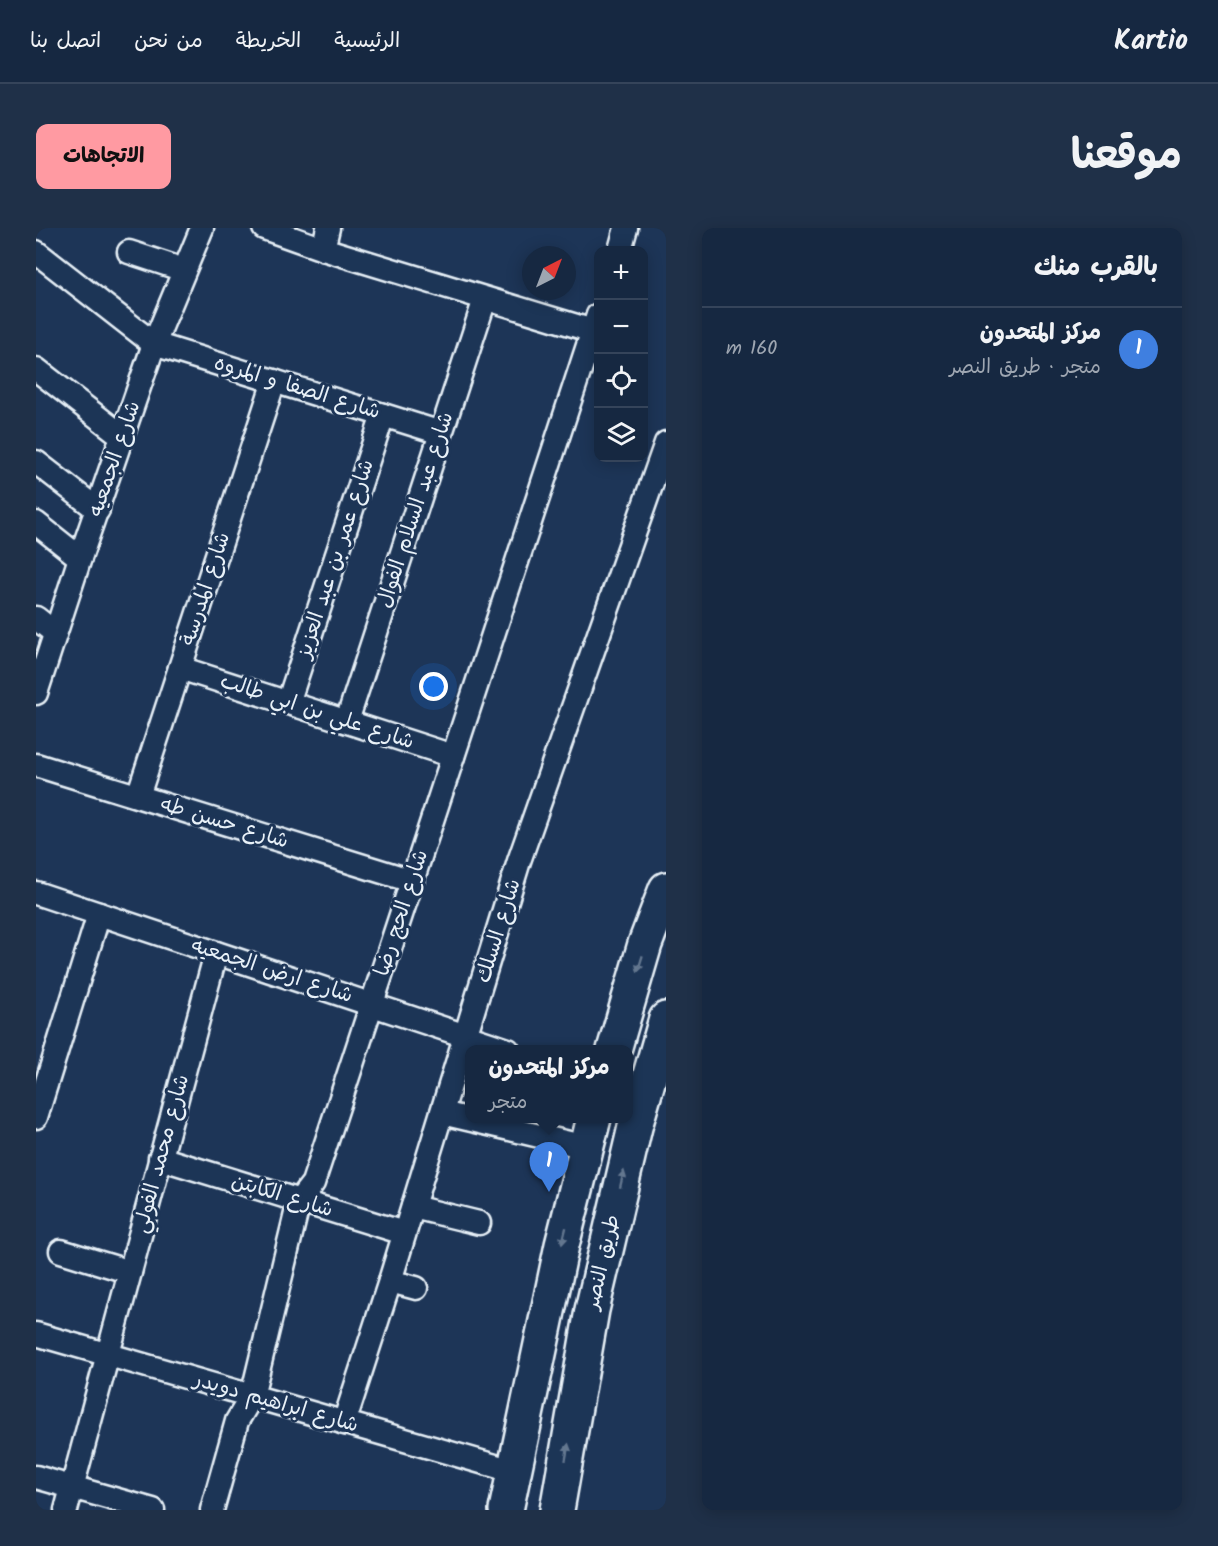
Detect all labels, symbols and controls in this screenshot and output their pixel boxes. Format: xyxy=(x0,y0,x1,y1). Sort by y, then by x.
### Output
text: Kartio xyxy=(1114,19,1188,64)
text: اتصل بنا xyxy=(30,25,101,58)
text: من نحن xyxy=(134,25,203,58)
text: الخريطة xyxy=(236,25,301,58)
text: الرئيسية xyxy=(334,25,400,58)
text: موقعنا xyxy=(1071,123,1182,190)
button: الاتجاهات xyxy=(36,124,171,189)
north arrow xyxy=(522,246,576,300)
map controls xyxy=(594,246,648,462)
button: + xyxy=(594,246,648,300)
text: بالقرب منك xyxy=(1034,247,1158,289)
button: − xyxy=(594,300,648,354)
text: مركز المتحدون xyxy=(980,316,1101,351)
text: 160 m xyxy=(726,333,777,365)
text: 1 xyxy=(1135,333,1142,365)
street label: شارع الصفا و المروه xyxy=(210,347,384,429)
text: متجر · طريق النصر xyxy=(949,352,1101,384)
button: locate xyxy=(594,354,648,408)
street label: شارع الجمعيه xyxy=(80,397,150,521)
street label: شارع عبد السلام الفوال xyxy=(369,408,463,612)
button: layers xyxy=(594,408,648,462)
street label: شارع عمر بن عبد العزيز xyxy=(288,455,384,665)
street label: شارع المدرسة xyxy=(172,528,240,650)
street label: شارع علي بن ابي طالب xyxy=(215,665,418,760)
your location xyxy=(419,672,448,701)
street label: شارع حسن طه xyxy=(156,788,292,858)
street label: شارع الحج رضا xyxy=(366,845,438,981)
street label: شارع السلك xyxy=(467,875,531,987)
street label: شارع ارض الجمعيه xyxy=(187,929,357,1013)
one-way arrow xyxy=(635,955,644,973)
popup xyxy=(465,1045,633,1123)
text: مركز المتحدون xyxy=(488,1051,610,1086)
street label: شارع محمد الفولي xyxy=(125,1071,200,1237)
text: متجر xyxy=(488,1087,528,1119)
pin: 1 xyxy=(530,1142,568,1192)
street label: شارع الكابتن xyxy=(227,1165,337,1227)
one-way arrow xyxy=(618,1170,628,1188)
street label: طريق النصر xyxy=(576,1211,630,1315)
one-way arrow xyxy=(558,1227,568,1245)
street label: شارع ابراهيم دويدر xyxy=(188,1363,362,1442)
one-way arrow xyxy=(563,1443,572,1462)

